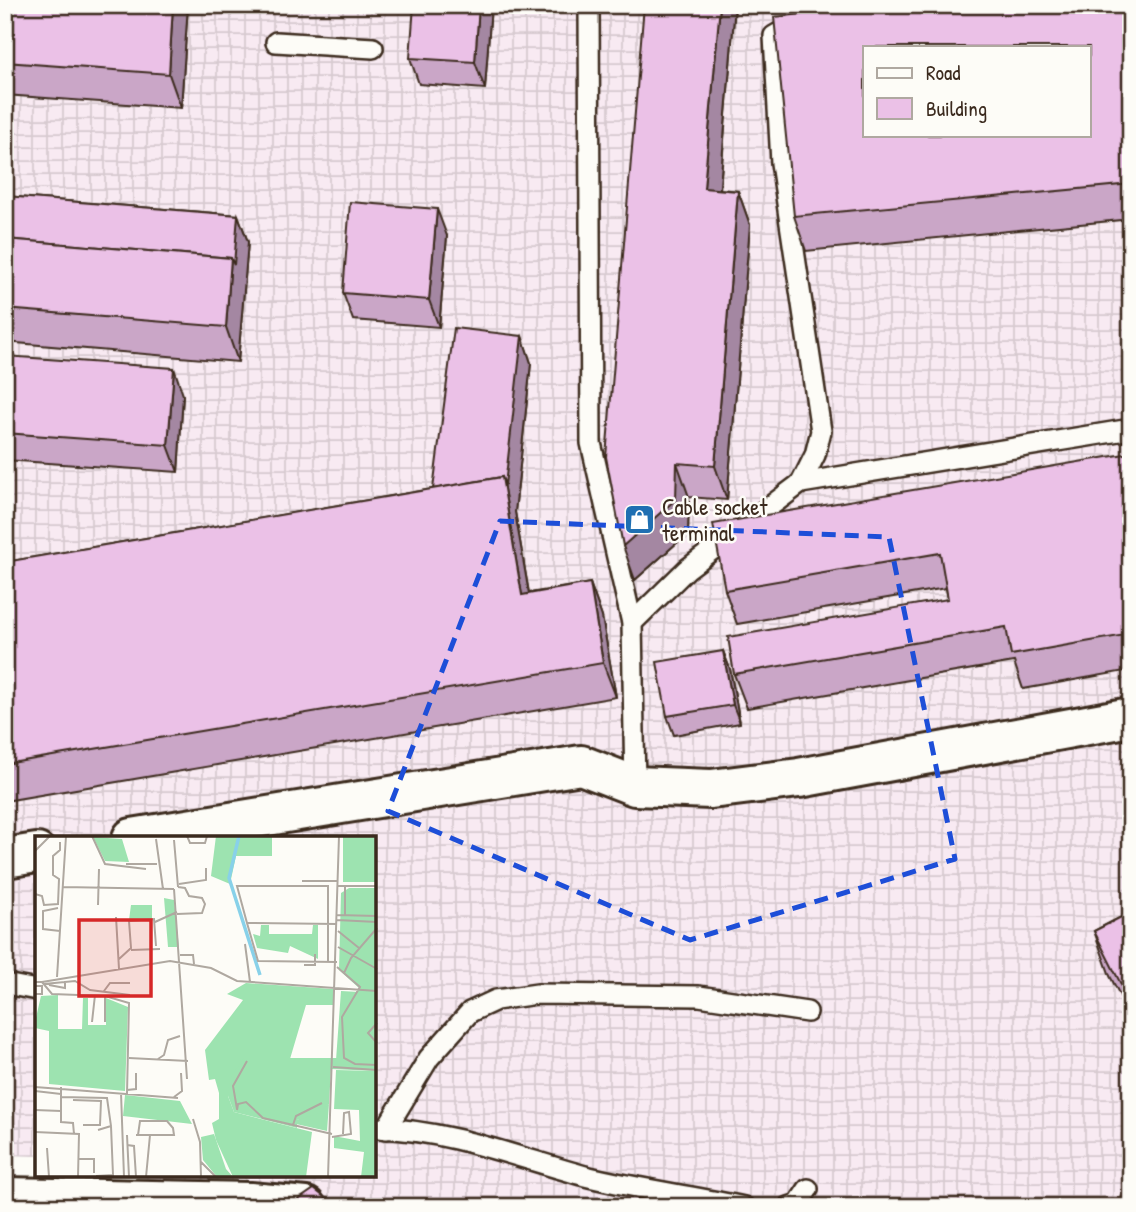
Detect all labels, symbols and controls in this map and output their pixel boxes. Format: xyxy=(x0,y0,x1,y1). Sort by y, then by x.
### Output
legend xyxy=(863,46,1090,136)
text: Road xyxy=(926,58,960,87)
text: Building xyxy=(926,94,987,123)
place label: Cable socket terminal xyxy=(662,491,768,548)
shop icon: Cable socket terminal xyxy=(622,502,656,536)
inset map xyxy=(35,836,376,1177)

